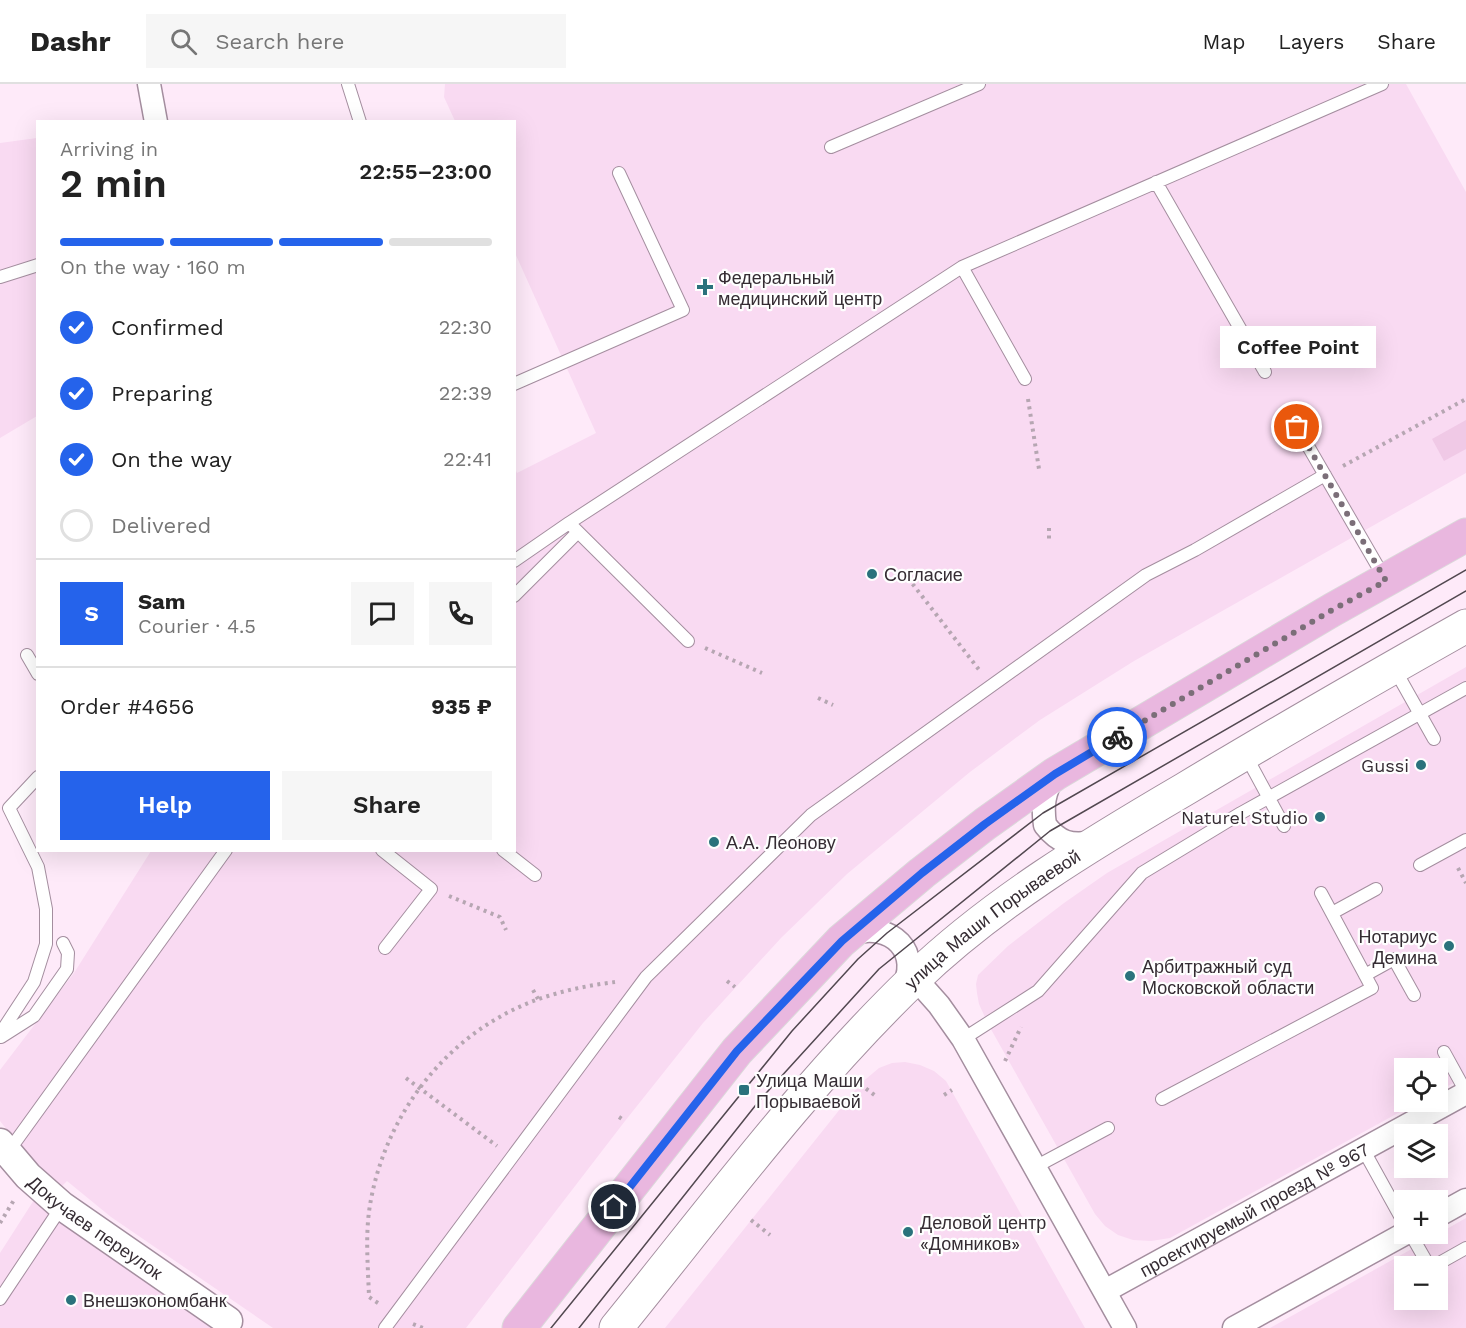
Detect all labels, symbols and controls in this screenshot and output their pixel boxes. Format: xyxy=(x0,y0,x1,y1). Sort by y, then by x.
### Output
search box xyxy=(146,14,566,68)
text: Dashr xyxy=(30,25,110,58)
icon: search xyxy=(167,25,200,58)
text: Search here xyxy=(215,29,344,54)
text: Map xyxy=(1202,29,1245,54)
text: Layers xyxy=(1278,29,1344,54)
text: Share xyxy=(1377,29,1436,54)
text: Arriving in xyxy=(60,137,158,161)
text: 22:55–23:00 xyxy=(359,159,492,184)
text: 2 min xyxy=(60,161,167,206)
text: On the way · 160 m xyxy=(60,255,245,279)
place label: Федеральный медицинский центр xyxy=(718,267,882,309)
marker: Федеральный медицинский центр xyxy=(696,278,714,296)
icon: check xyxy=(60,311,93,344)
text: Confirmed xyxy=(111,315,224,340)
text: 22:30 xyxy=(439,315,492,339)
callout: Coffee Point xyxy=(1219,325,1375,367)
text: Coffee Point xyxy=(1237,335,1359,359)
icon: check xyxy=(60,377,93,410)
text: Preparing xyxy=(111,381,212,406)
text: 22:39 xyxy=(439,381,492,405)
pin xyxy=(1271,401,1322,452)
icon: bag xyxy=(1280,410,1313,443)
icon: check xyxy=(60,443,93,476)
text: On the way xyxy=(111,447,232,472)
text: 22:41 xyxy=(443,447,492,471)
text: Delivered xyxy=(111,513,211,538)
place label: Согласие xyxy=(884,564,963,585)
marker: Согласие xyxy=(865,567,879,581)
button: chat xyxy=(351,582,414,645)
button: phone xyxy=(429,582,492,645)
text: Sam xyxy=(138,589,186,614)
text: S xyxy=(84,601,99,626)
text: Courier · 4.5 xyxy=(138,614,256,638)
text: Order #4656 xyxy=(60,694,195,719)
text: 935 ₽ xyxy=(431,694,492,719)
courier xyxy=(1087,707,1147,767)
icon: bike xyxy=(1101,721,1134,754)
place label: Gussi xyxy=(1361,755,1409,776)
marker: Gussi xyxy=(1414,758,1428,772)
button: Help xyxy=(60,771,270,840)
button: Share xyxy=(282,771,492,840)
place label: Naturel Studio xyxy=(1181,807,1308,828)
marker: Naturel Studio xyxy=(1313,810,1327,824)
place label: А.А. Леонову xyxy=(726,832,836,853)
marker: А.А. Леонову xyxy=(707,835,721,849)
street label: улица Маши Порываевой xyxy=(900,845,1084,993)
place label: Нотариус Демина xyxy=(1358,926,1438,968)
marker: Нотариус Демина xyxy=(1442,939,1456,953)
place label: Арбитражный суд Московской области xyxy=(1142,956,1314,998)
marker: Арбитражный суд Московской области xyxy=(1123,969,1137,983)
map controls xyxy=(1394,1058,1448,1310)
button: locate xyxy=(1394,1058,1448,1112)
place label: Улица Маши Порываевой xyxy=(756,1070,863,1112)
marker: Улица Маши Порываевой xyxy=(737,1083,751,1097)
button: layers xyxy=(1394,1124,1448,1178)
street label: проектируемый проезд № 967 xyxy=(1136,1138,1372,1281)
street label: Докучаев переулок xyxy=(24,1171,167,1283)
pin xyxy=(588,1181,639,1232)
icon: home xyxy=(597,1190,630,1223)
button: + xyxy=(1394,1190,1448,1244)
place label: Деловой центр «Домников» xyxy=(920,1212,1046,1254)
marker: Деловой центр «Домников» xyxy=(901,1225,915,1239)
button: − xyxy=(1394,1256,1448,1310)
place label: Внешэкономбанк xyxy=(83,1290,227,1311)
marker: Внешэкономбанк xyxy=(64,1293,78,1307)

